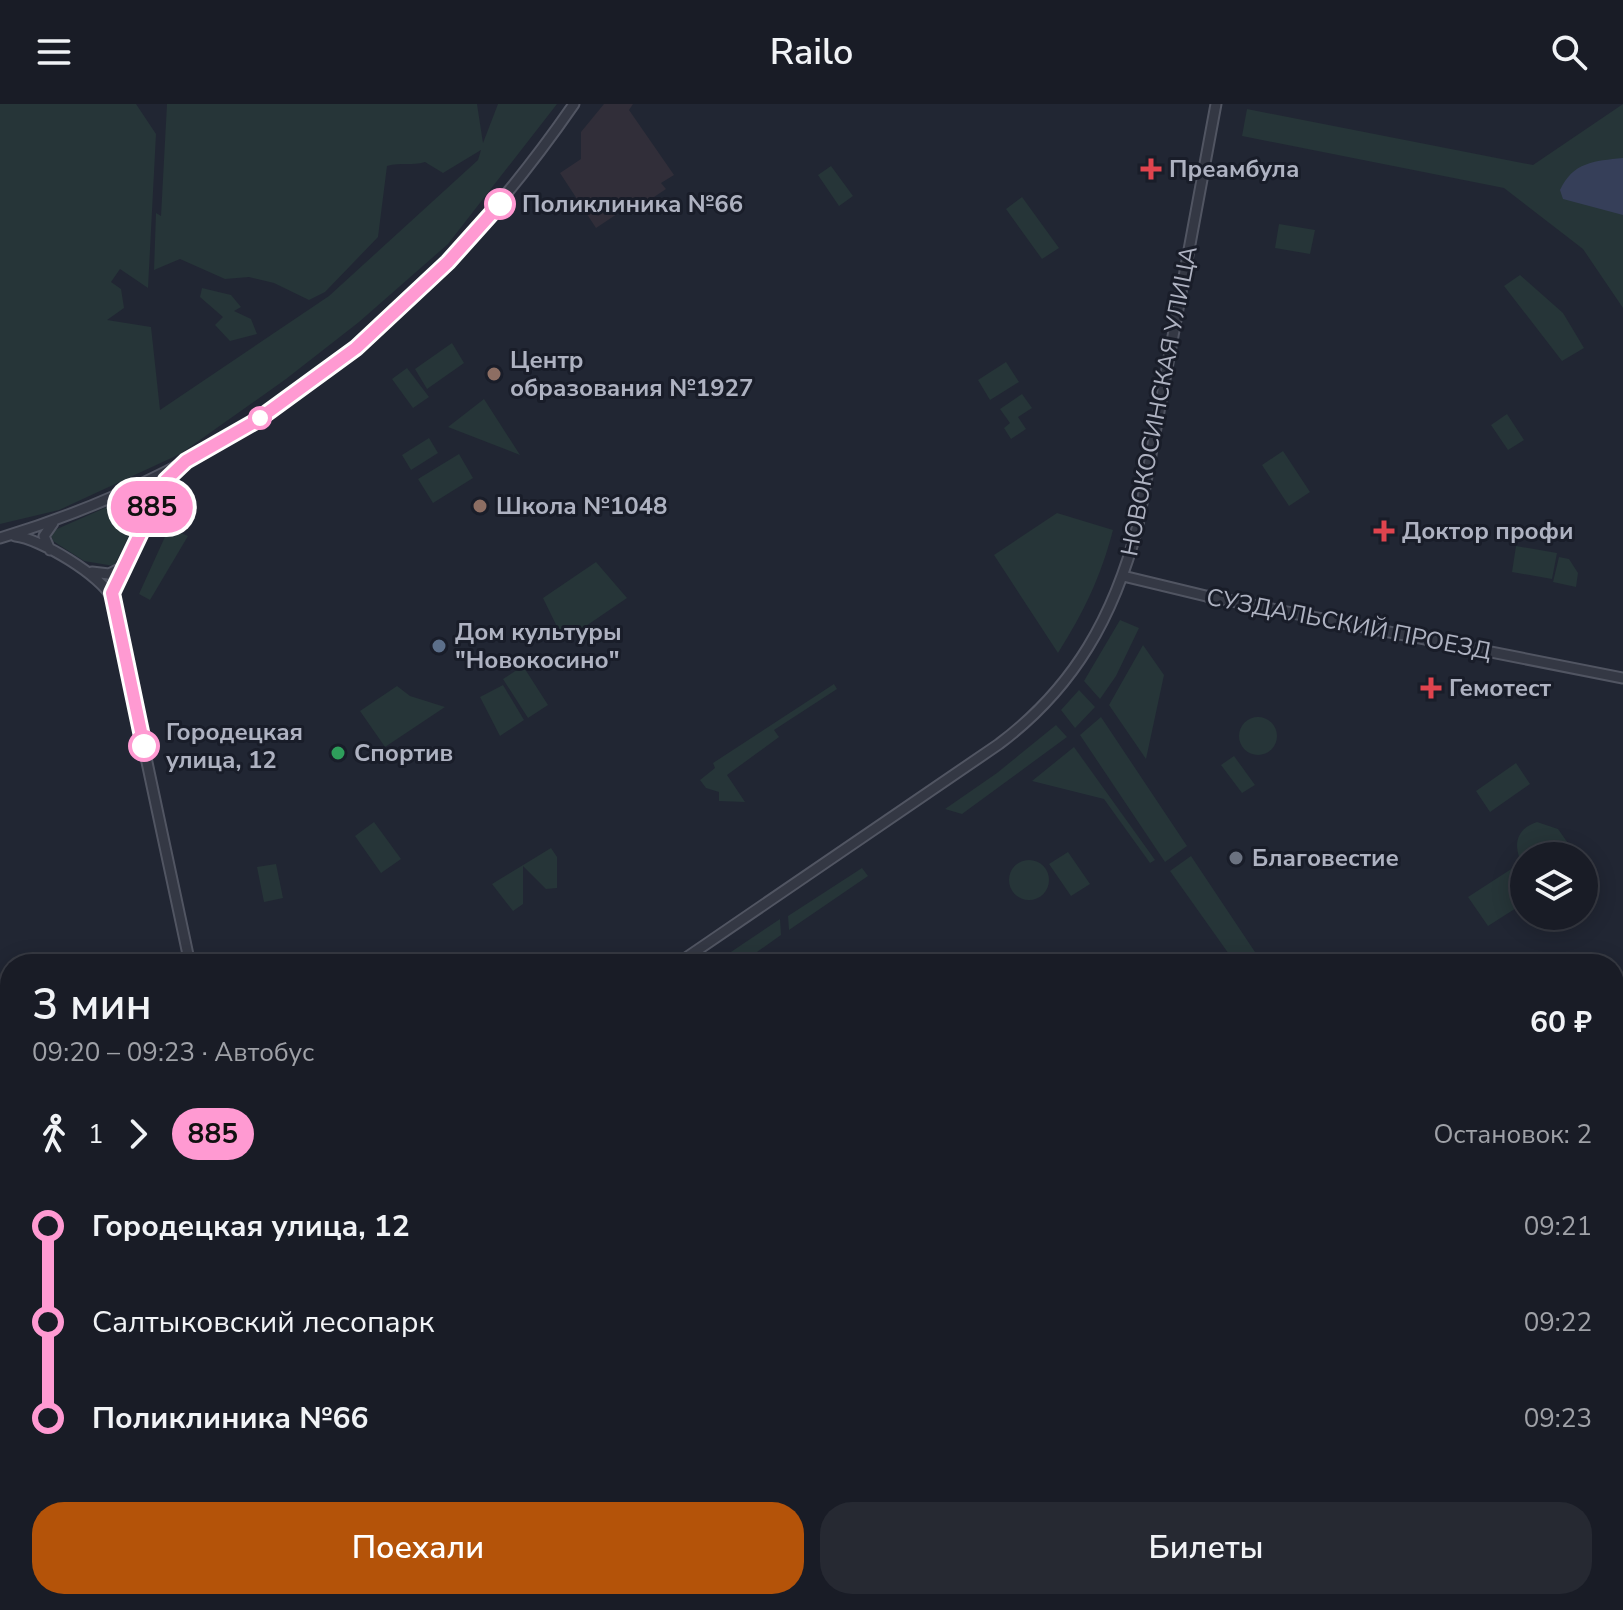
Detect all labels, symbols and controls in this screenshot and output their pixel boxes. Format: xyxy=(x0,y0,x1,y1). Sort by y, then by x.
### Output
text: Railo xyxy=(770,28,853,77)
icon: menu xyxy=(32,30,76,74)
icon: search xyxy=(1547,30,1591,74)
place label: Преамбула xyxy=(1169,153,1299,185)
marker: Преамбула xyxy=(1140,158,1162,180)
place label: Поликлиника №66 xyxy=(522,188,743,220)
marker: Поликлиника №66 xyxy=(485,189,515,219)
street label: НОВОКОСИНСКАЯ УЛИЦА xyxy=(1113,243,1205,559)
place label: Центр образования №1927 xyxy=(510,344,753,404)
marker: Центр образования №1927 xyxy=(485,365,503,383)
unlabelled marker xyxy=(249,407,271,429)
line badge: 885 xyxy=(106,481,198,533)
text: 885 xyxy=(127,488,177,526)
place label: Школа №1048 xyxy=(496,490,667,522)
marker: Школа №1048 xyxy=(471,497,489,515)
place label: Доктор профи xyxy=(1402,515,1573,547)
marker: Доктор профи xyxy=(1373,520,1395,542)
street label: СУЗДАЛЬСКИЙ ПРОЕЗД xyxy=(1204,581,1495,667)
place label: Дом культуры "Новокосино" xyxy=(455,616,622,676)
marker: Дом культуры "Новокосино" xyxy=(430,637,448,655)
place label: Гемотест xyxy=(1449,672,1552,704)
marker: Гемотест xyxy=(1420,677,1442,699)
place label: Городецкая улица, 12 xyxy=(166,716,303,776)
marker: Городецкая улица, 12 xyxy=(129,731,159,761)
place label: Спортив xyxy=(354,737,453,769)
marker: Спортив xyxy=(329,744,347,762)
place label: Благовестие xyxy=(1252,842,1399,874)
map controls xyxy=(1510,842,1598,930)
button: layers xyxy=(1510,842,1598,930)
marker: Благовестие xyxy=(1227,849,1245,867)
text: 3 мин xyxy=(32,975,152,1035)
text: 60 ₽ xyxy=(1530,1002,1592,1043)
text: 09:20 – 09:23 · Автобус xyxy=(32,1035,314,1070)
icon: walk xyxy=(32,1112,76,1156)
icon: forward xyxy=(116,1112,160,1156)
text: 885 xyxy=(188,1115,238,1153)
text: 1 xyxy=(88,1117,104,1152)
text: Остановок: 2 xyxy=(1433,1117,1592,1152)
text: Городецкая улица, 12 xyxy=(92,1206,410,1247)
text: 09:21 xyxy=(1524,1209,1592,1244)
text: Салтыковский лесопарк xyxy=(92,1302,434,1343)
text: 09:22 xyxy=(1524,1305,1592,1340)
text: Поликлиника №66 xyxy=(92,1398,368,1439)
text: 09:23 xyxy=(1524,1401,1592,1436)
button: Поехали xyxy=(32,1502,804,1594)
button: Билеты xyxy=(820,1502,1592,1594)

